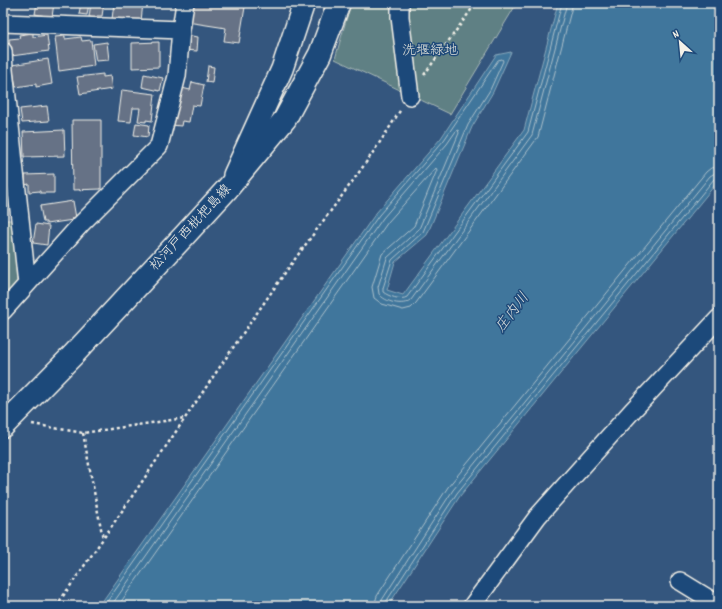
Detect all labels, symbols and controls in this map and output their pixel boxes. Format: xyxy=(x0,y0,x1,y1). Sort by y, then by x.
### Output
north arrow xyxy=(660,22,700,62)
text: N xyxy=(670,26,683,43)
park label: 洗堰緑地 xyxy=(402,41,458,61)
street label: 松河戸西枇杷島線 xyxy=(145,180,237,276)
water label: 庄内川 xyxy=(491,288,535,338)

